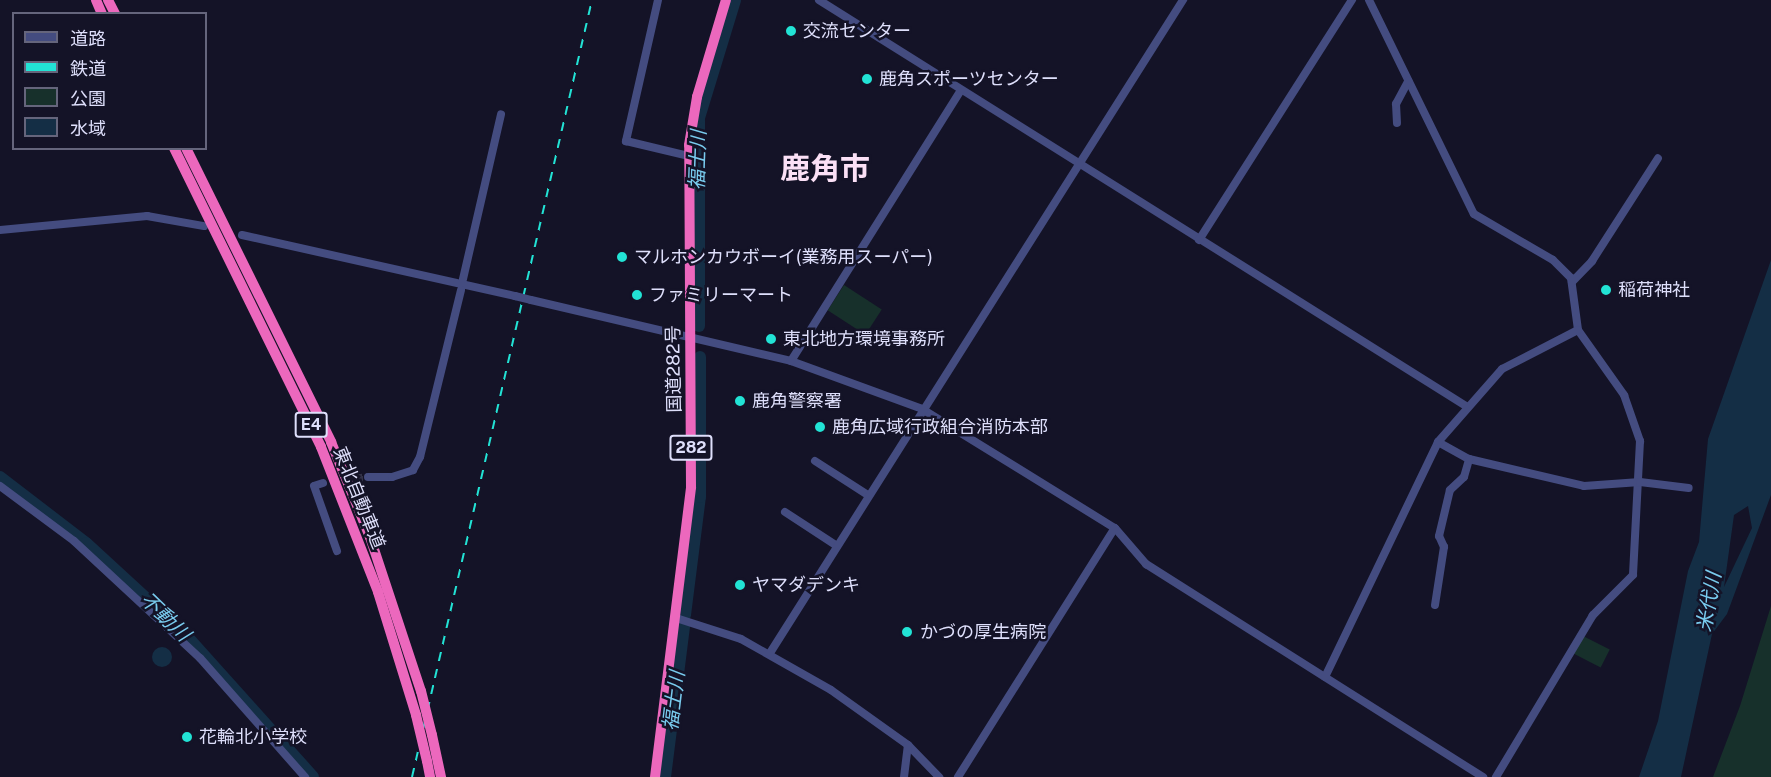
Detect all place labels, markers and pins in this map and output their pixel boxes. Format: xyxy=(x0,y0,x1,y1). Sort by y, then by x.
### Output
place label: 交流センター xyxy=(803,20,911,42)
marker: 交流センター xyxy=(784,24,798,38)
place label: 鹿角スポーツセンター xyxy=(879,68,1059,90)
marker: 鹿角スポーツセンター xyxy=(860,72,874,86)
place label: マルホンカウボーイ(業務用スーパー) xyxy=(634,246,933,268)
marker: マルホンカウボーイ(業務用スーパー) xyxy=(615,250,629,264)
place label: 稲荷神社 xyxy=(1618,279,1690,301)
marker: 稲荷神社 xyxy=(1599,283,1613,297)
place label: ファミリーマート xyxy=(649,284,793,306)
marker: ファミリーマート xyxy=(630,288,644,302)
place label: 東北地方環境事務所 xyxy=(783,328,945,350)
marker: 東北地方環境事務所 xyxy=(764,332,778,346)
place label: 鹿角警察署 xyxy=(752,390,842,412)
marker: 鹿角警察署 xyxy=(733,394,747,408)
place label: 鹿角広域行政組合消防本部 xyxy=(832,416,1048,438)
marker: 鹿角広域行政組合消防本部 xyxy=(813,420,827,434)
place label: ヤマダデンキ xyxy=(752,574,860,596)
marker: ヤマダデンキ xyxy=(733,578,747,592)
place label: かづの厚生病院 xyxy=(920,621,1046,643)
marker: かづの厚生病院 xyxy=(898,623,916,641)
place label: 花輪北小学校 xyxy=(199,726,307,748)
marker: 花輪北小学校 xyxy=(180,730,194,744)

